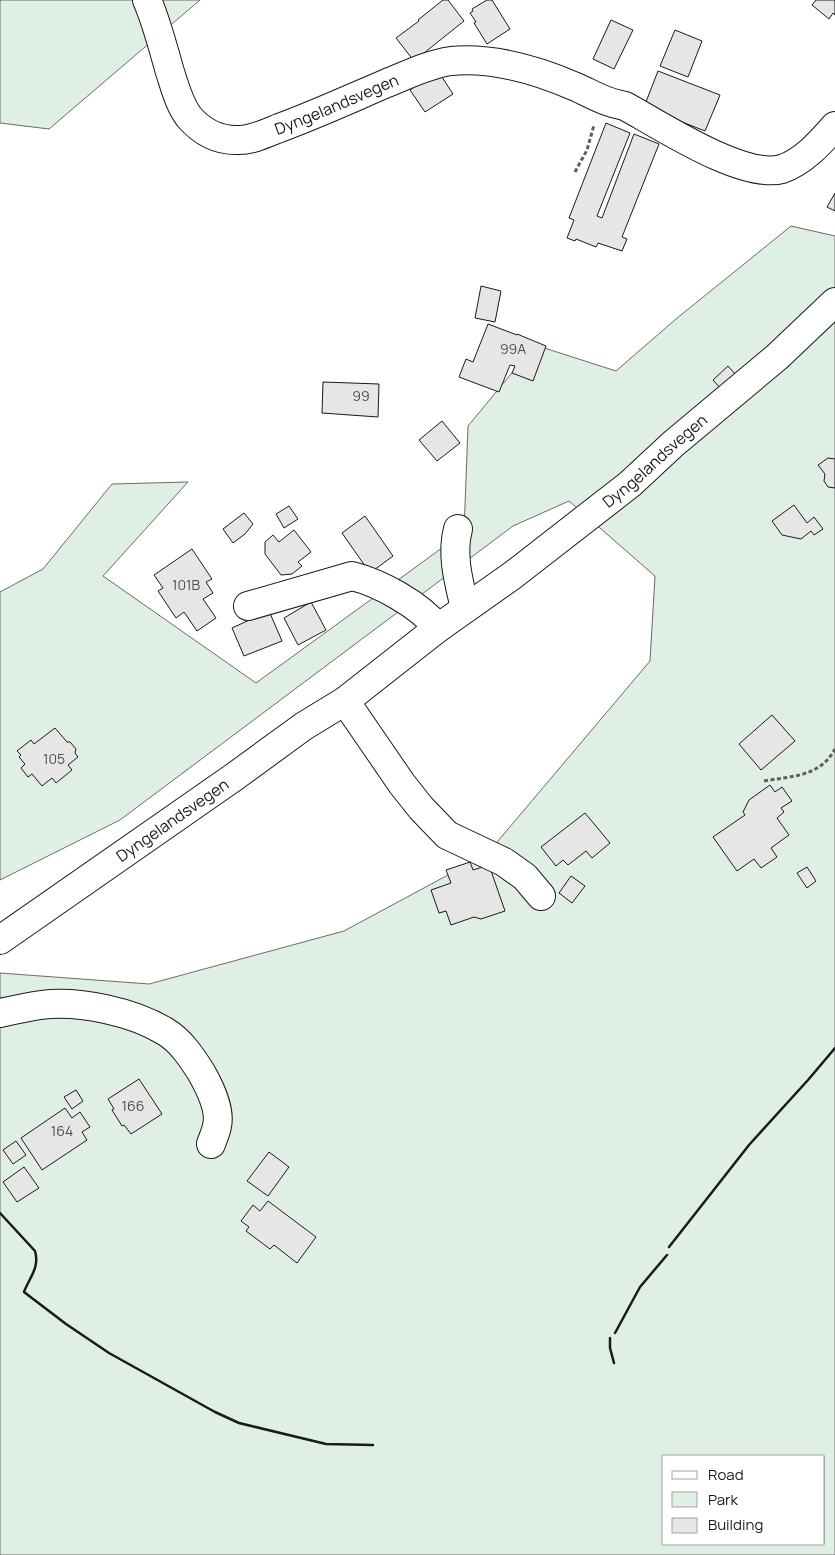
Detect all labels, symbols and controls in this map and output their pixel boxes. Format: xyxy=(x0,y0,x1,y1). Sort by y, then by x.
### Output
street label: Dyngelandsvegen xyxy=(271,69,402,140)
house number: 99A xyxy=(500,339,526,358)
house number: 99 xyxy=(352,386,370,405)
street label: Dyngelandsvegen xyxy=(598,409,712,513)
house number: 101B xyxy=(172,575,200,594)
house number: 105 xyxy=(43,749,65,768)
street label: Dyngelandsvegen xyxy=(112,773,233,867)
house number: 166 xyxy=(122,1096,144,1115)
house number: 164 xyxy=(51,1121,73,1140)
legend xyxy=(662,1455,825,1545)
text: Road xyxy=(708,1464,744,1485)
text: Park xyxy=(708,1489,738,1510)
text: Building xyxy=(708,1514,763,1535)

